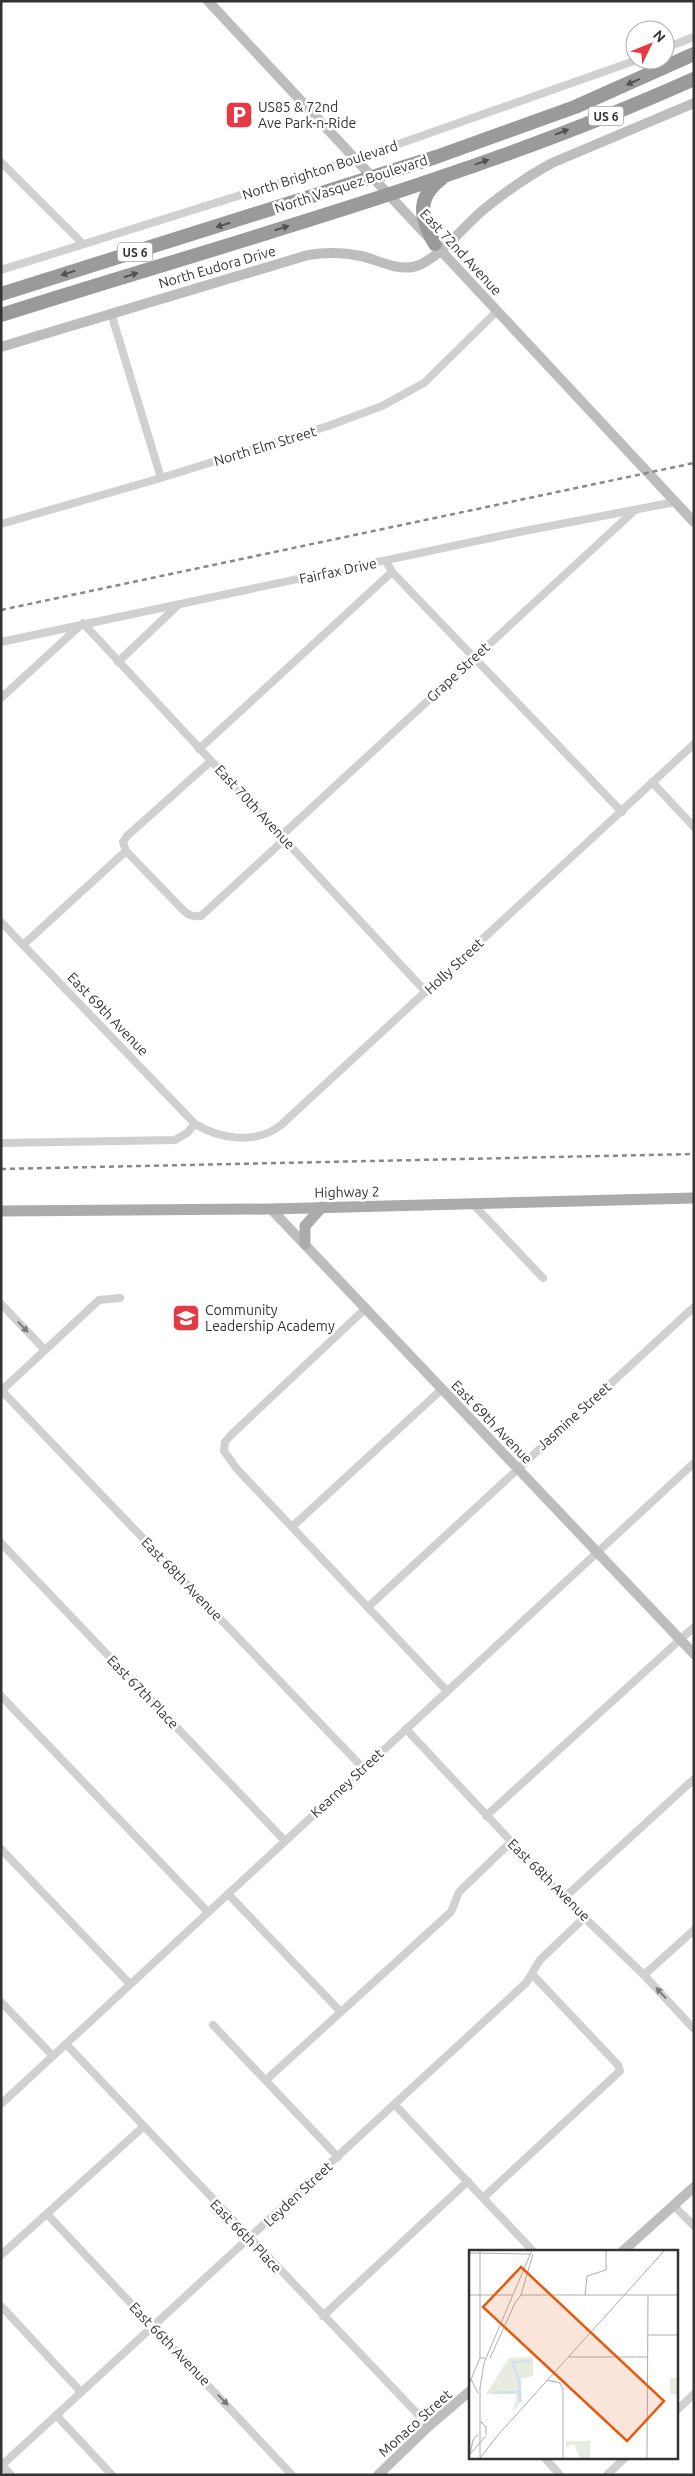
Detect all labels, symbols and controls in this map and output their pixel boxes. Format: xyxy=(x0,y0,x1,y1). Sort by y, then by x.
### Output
north arrow xyxy=(625,20,675,70)
text: N xyxy=(650,27,669,45)
one-way arrow xyxy=(626,78,640,86)
place label: US85 & 72nd Ave Park-n-Ride xyxy=(258,99,356,131)
parking icon: US85 & 72nd Ave Park-n-Ride xyxy=(224,100,254,130)
road number: US 6 xyxy=(588,106,624,125)
one-way arrow xyxy=(555,128,570,135)
street label: North Brighton Boulevard xyxy=(240,137,400,203)
street label: North Vasquez Boulevard xyxy=(273,152,429,216)
one-way arrow xyxy=(475,158,490,166)
street label: East 72nd Avenue xyxy=(417,206,505,298)
one-way arrow xyxy=(215,221,230,229)
one-way arrow xyxy=(275,224,290,232)
road number: US 6 xyxy=(118,242,152,262)
street label: North Eudora Drive xyxy=(157,243,277,291)
one-way arrow xyxy=(60,270,75,278)
one-way arrow xyxy=(124,270,139,278)
street label: North Elm Street xyxy=(212,423,319,469)
street label: Fairfax Drive xyxy=(298,555,378,587)
street label: Grape Street xyxy=(423,639,493,705)
street label: East 70th Avenue xyxy=(212,762,298,852)
street label: Holly Street xyxy=(421,934,487,997)
street label: East 69th Avenue xyxy=(64,969,152,1059)
street label: Highway 2 xyxy=(314,1183,380,1201)
place label: Community Leadership Academy xyxy=(205,1302,335,1334)
school or university icon: Community Leadership Academy xyxy=(171,1303,201,1333)
one-way arrow xyxy=(17,1321,29,1333)
street label: East 69th Avenue xyxy=(448,1377,536,1467)
street label: Jasmine Street xyxy=(534,1378,615,1453)
street label: East 68th Avenue xyxy=(138,1534,226,1624)
street label: East 67th Place xyxy=(104,1652,182,1732)
street label: Kearney Street xyxy=(307,1745,387,1821)
street label: East 68th Avenue xyxy=(505,1836,593,1924)
one-way arrow xyxy=(655,1988,667,2000)
street label: Leyden Street xyxy=(260,2158,336,2230)
street label: East 66th Place xyxy=(207,2196,285,2276)
inset map xyxy=(469,2250,678,2458)
street label: East 66th Avenue xyxy=(126,2299,214,2389)
street label: Monaco Street xyxy=(375,2386,455,2460)
one-way arrow xyxy=(217,2394,229,2406)

